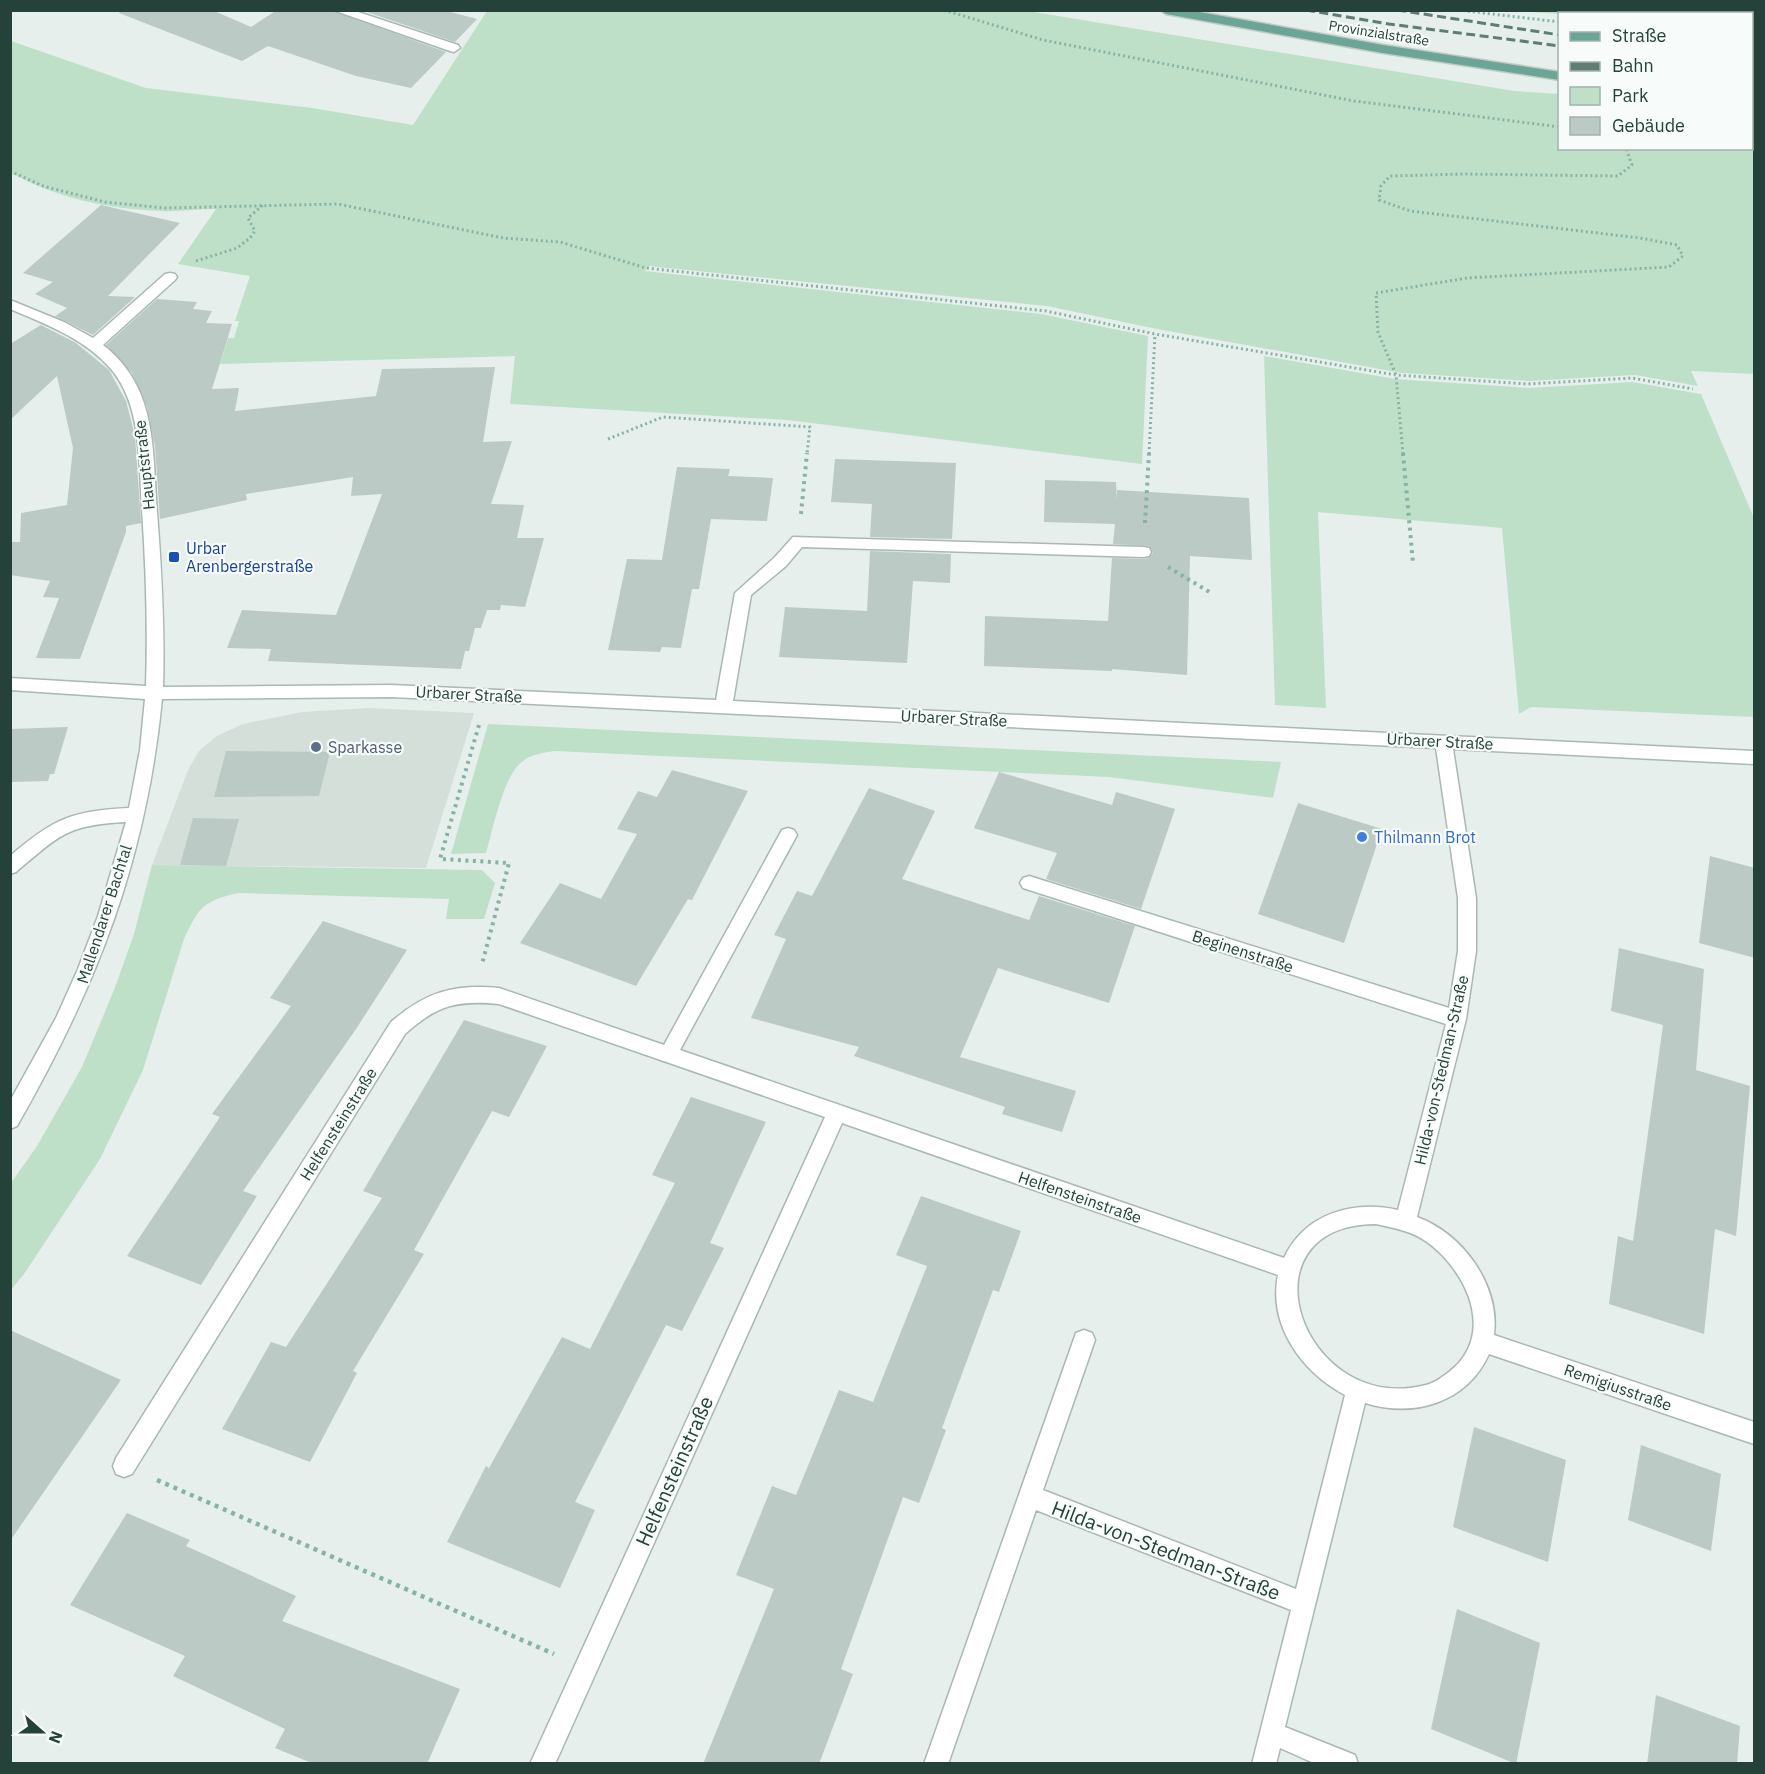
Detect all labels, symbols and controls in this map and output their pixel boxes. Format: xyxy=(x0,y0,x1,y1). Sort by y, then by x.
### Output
legend xyxy=(1558,12,1753,150)
street label: Provinzialstraße xyxy=(1327,16,1431,50)
text: Straße xyxy=(1612,24,1666,47)
text: Bahn xyxy=(1612,54,1654,77)
text: Park xyxy=(1612,84,1649,107)
text: Gebäude xyxy=(1612,114,1685,137)
street label: Hauptstraße xyxy=(129,419,159,511)
place label: Urbar Arenbergerstraße xyxy=(186,538,313,576)
marker: Urbar Arenbergerstraße xyxy=(167,550,181,564)
street label: Urbarer Straße xyxy=(415,681,523,707)
street label: Urbarer Straße xyxy=(900,705,1008,731)
street label: Urbarer Straße xyxy=(1386,728,1494,754)
place label: Sparkasse xyxy=(328,737,402,757)
marker: Sparkasse xyxy=(309,740,323,754)
place label: Thilmann Brot xyxy=(1374,827,1476,847)
marker: Thilmann Brot xyxy=(1355,830,1369,844)
street label: Mallendarer Bachtal xyxy=(72,842,136,986)
street label: Beginenstraße xyxy=(1190,925,1296,977)
street label: Hilda-von-Stedman-Straße xyxy=(1409,973,1473,1167)
street label: Helfensteinstraße xyxy=(295,1064,381,1184)
street label: Helfensteinstraße xyxy=(1016,1167,1145,1228)
street label: Remigiusstraße xyxy=(1561,1359,1675,1415)
street label: Helfensteinstraße xyxy=(629,1392,719,1550)
street label: Hilda-von-Stedman-Straße xyxy=(1048,1494,1284,1606)
north arrow xyxy=(12,1702,72,1762)
text: N xyxy=(45,1728,67,1746)

